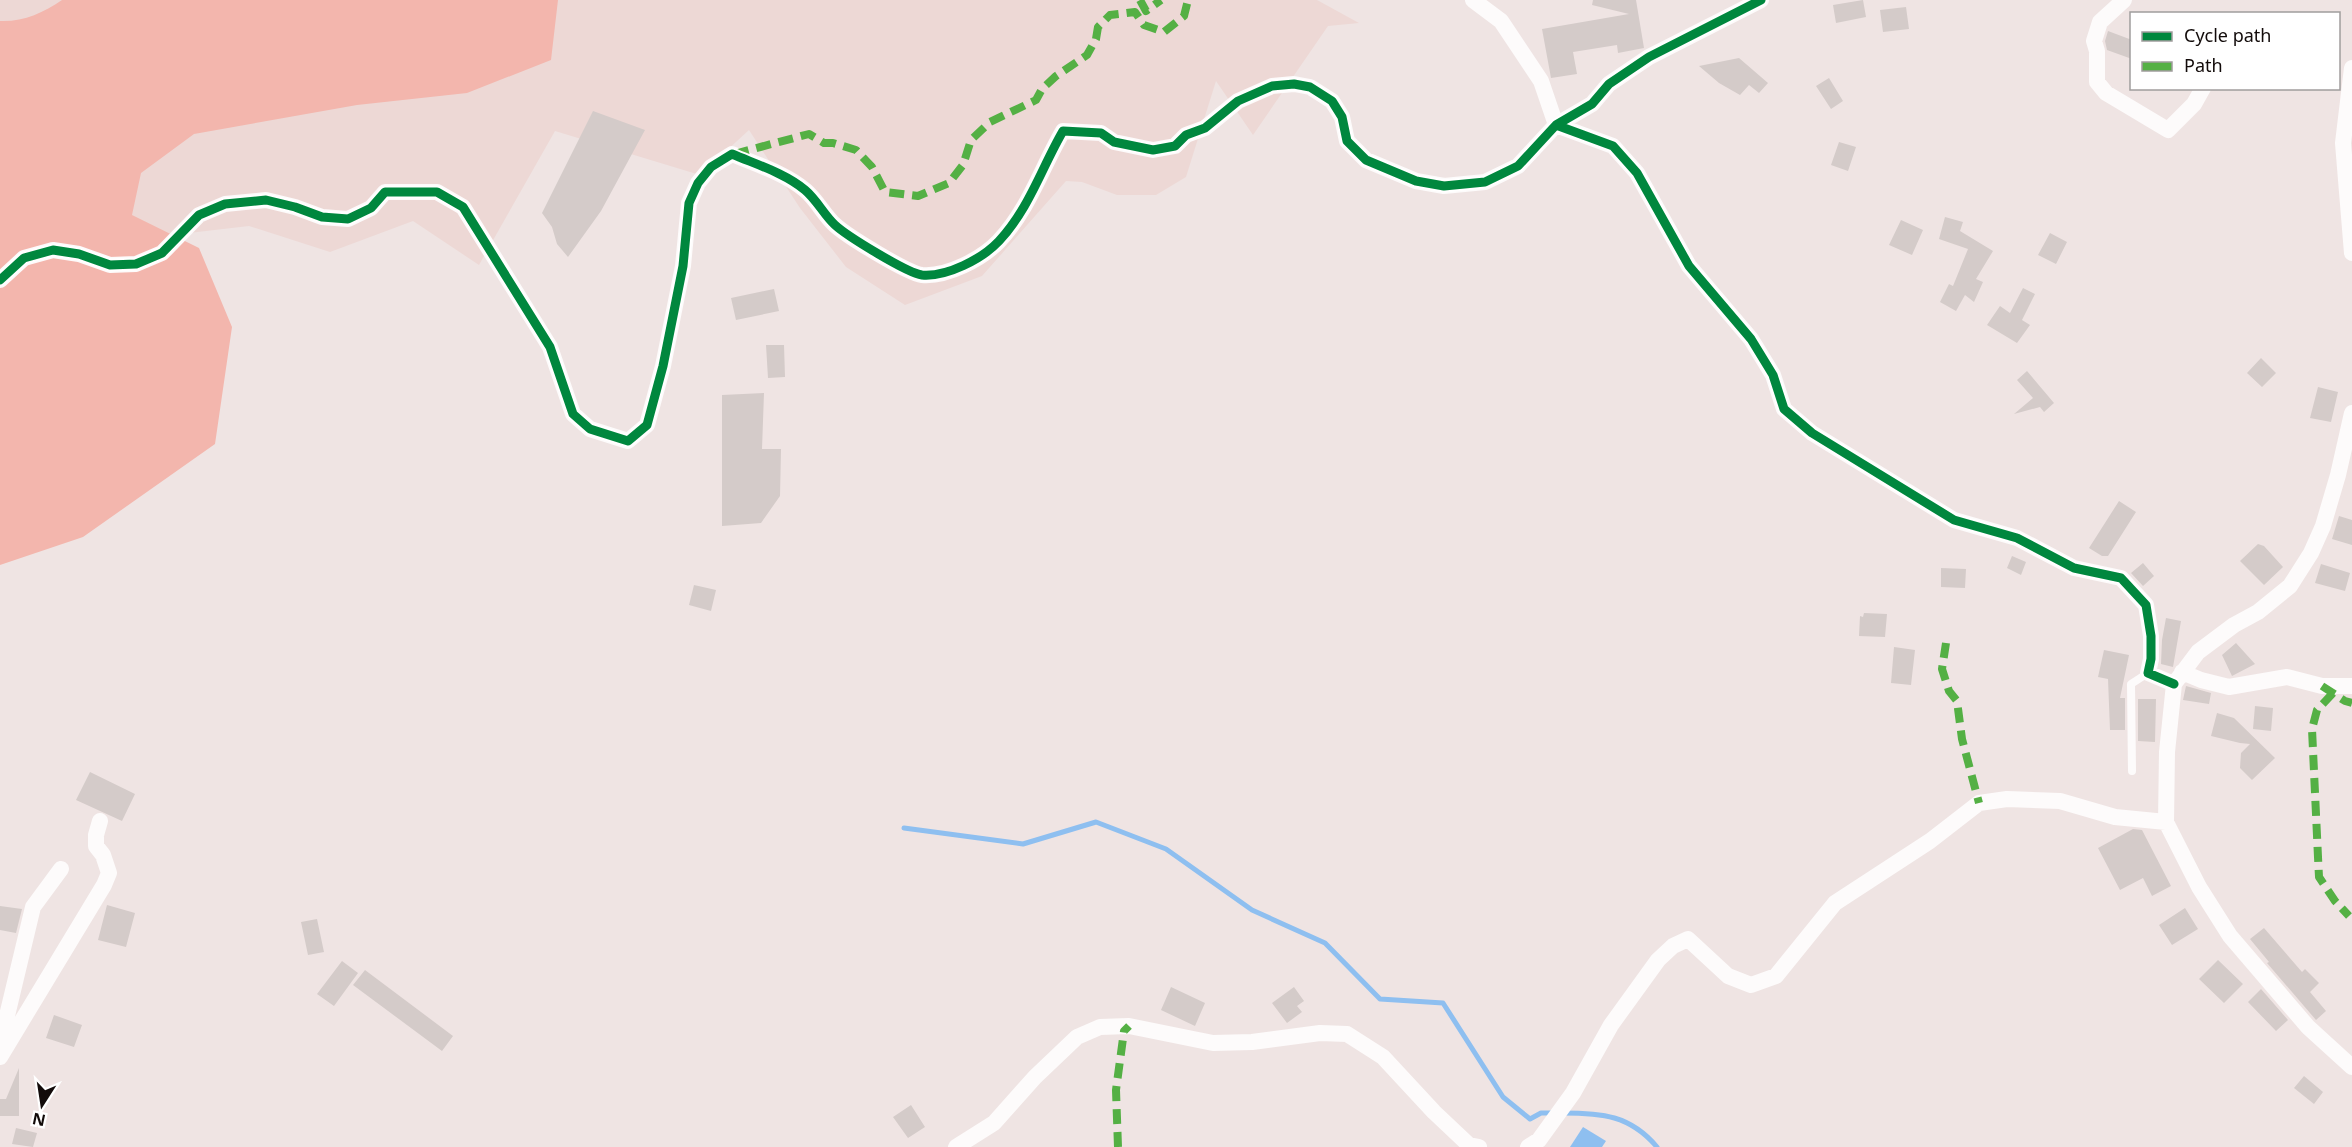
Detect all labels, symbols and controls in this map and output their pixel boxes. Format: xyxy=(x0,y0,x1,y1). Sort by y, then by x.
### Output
legend xyxy=(2130,12,2340,90)
text: Cycle path xyxy=(2184,23,2271,47)
text: Path xyxy=(2184,53,2223,77)
north arrow xyxy=(12,1075,72,1135)
text: N xyxy=(30,1108,48,1132)

